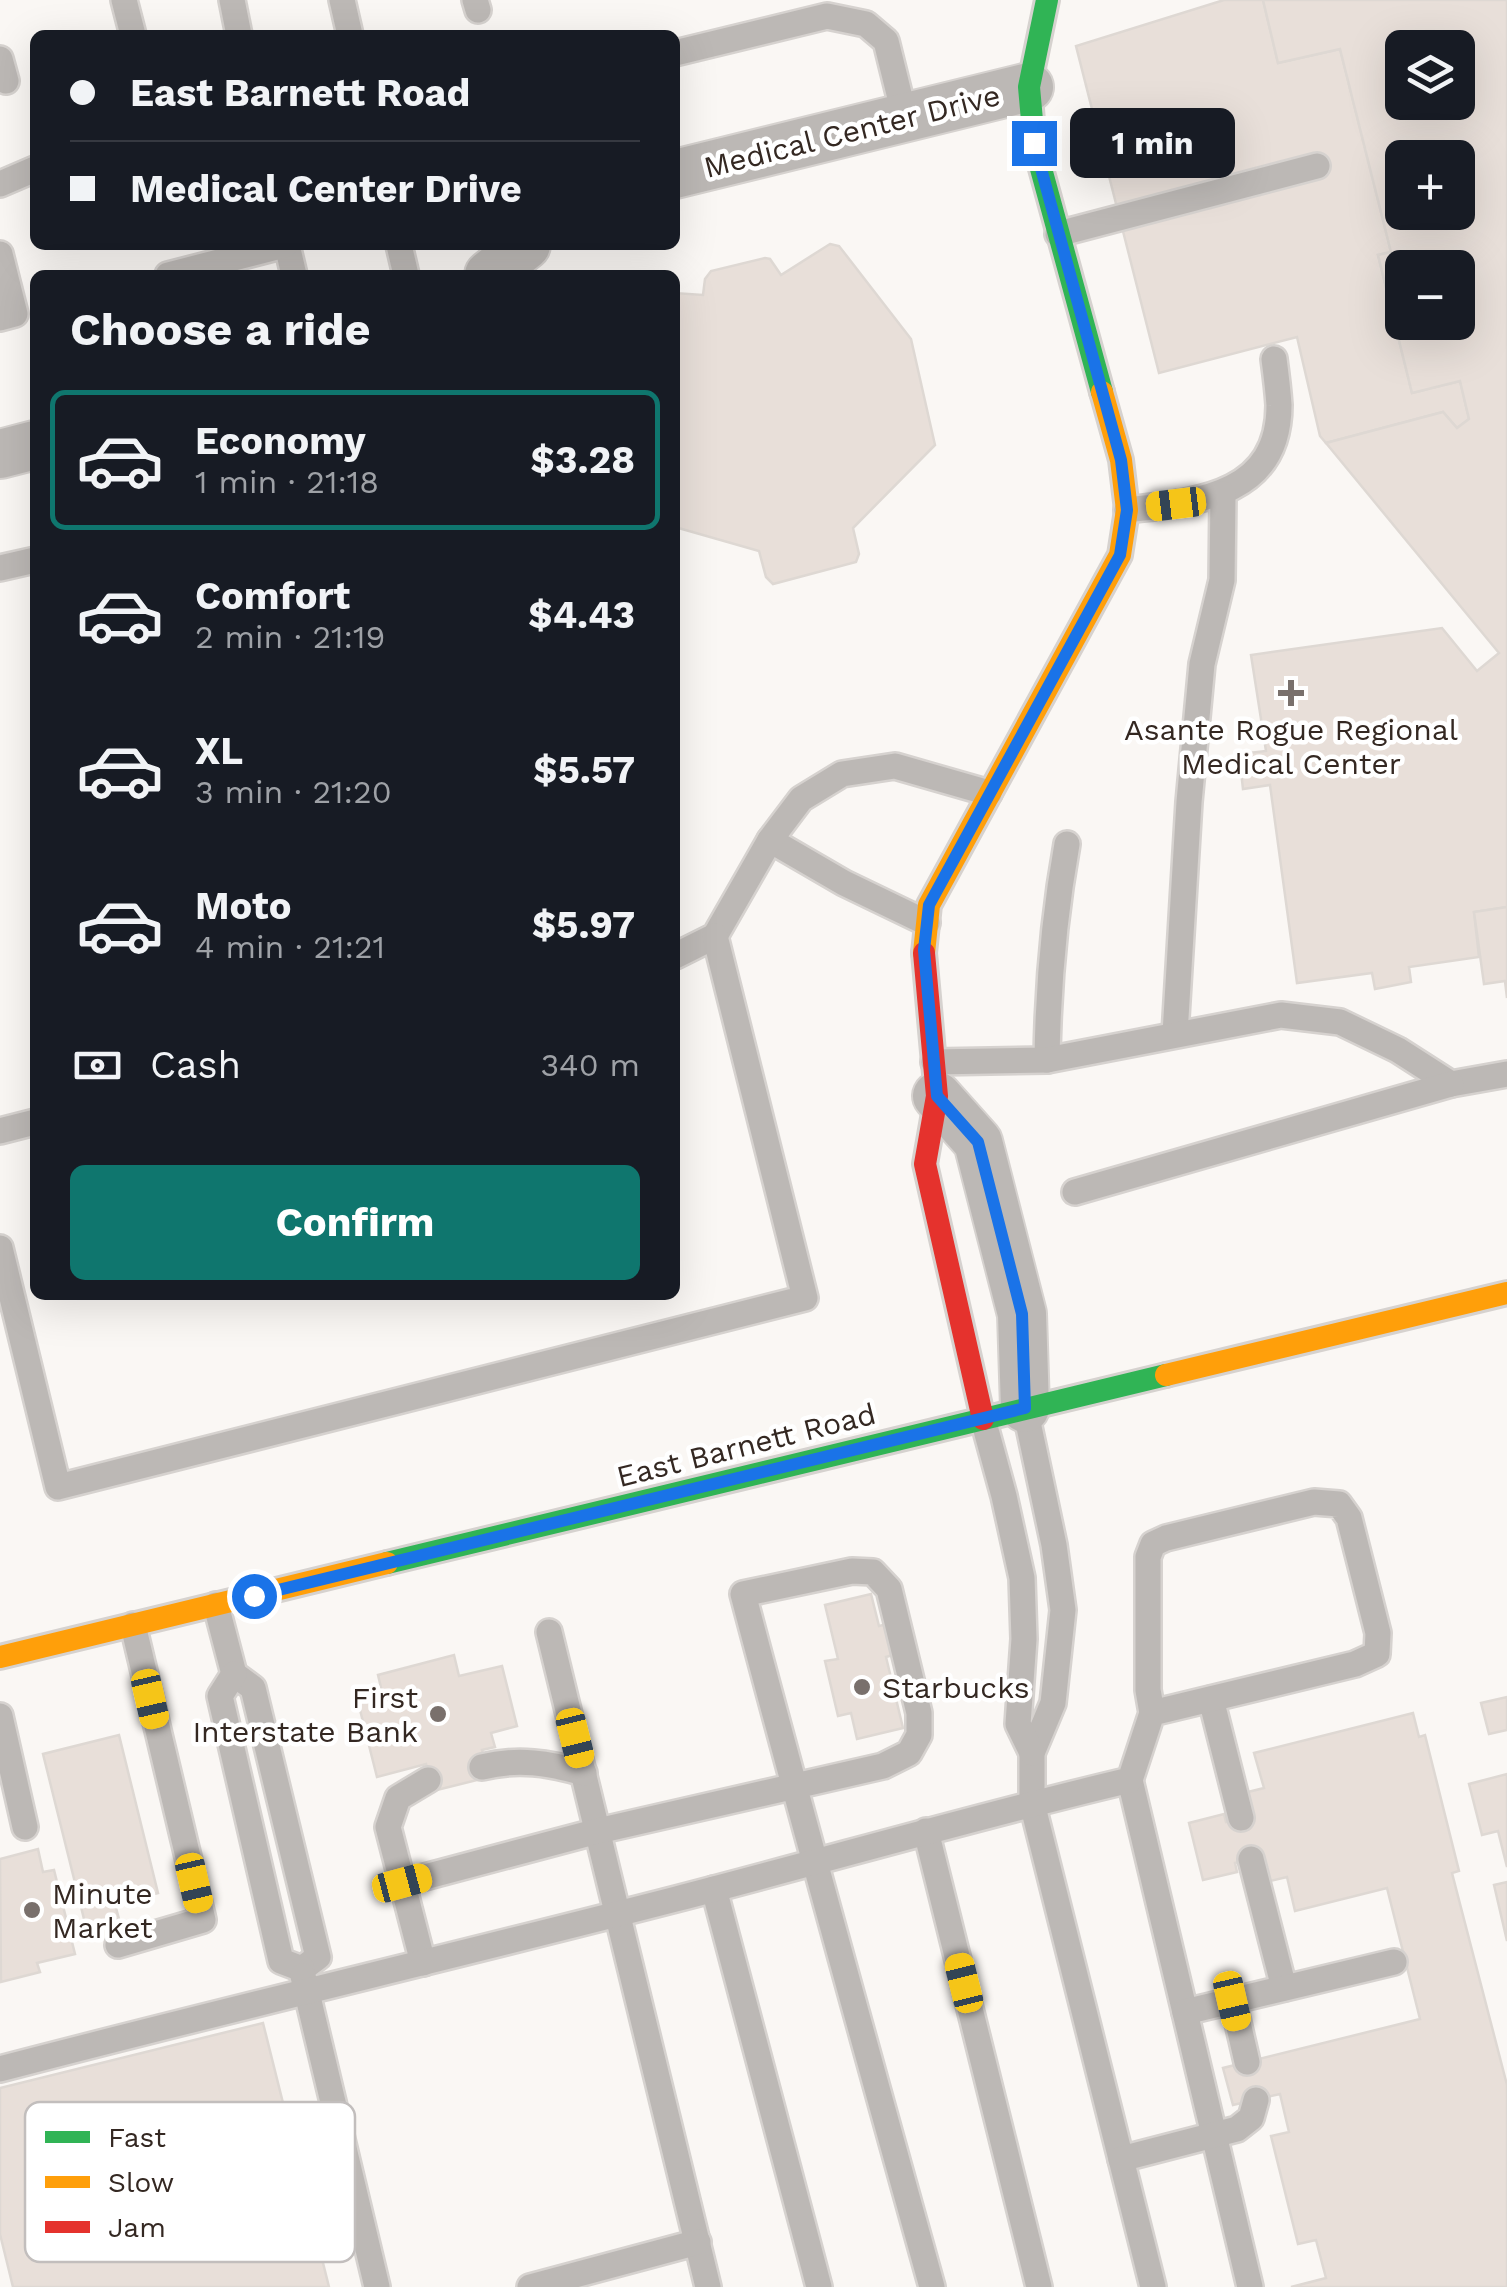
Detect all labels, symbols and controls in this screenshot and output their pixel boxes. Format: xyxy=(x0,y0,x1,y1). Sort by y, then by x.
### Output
map controls xyxy=(1385,30,1475,340)
button: layers xyxy=(1385,30,1475,120)
text: East Barnett Road xyxy=(130,71,470,115)
street label: Medical Center Drive xyxy=(700,77,1004,185)
callout: 1 min xyxy=(1069,108,1234,178)
route end xyxy=(1012,121,1057,166)
text: 1 min xyxy=(1111,124,1194,162)
button: + xyxy=(1385,140,1475,230)
text: Medical Center Drive xyxy=(130,167,522,211)
button: − xyxy=(1385,250,1475,340)
text: Choose a ride xyxy=(70,303,370,356)
icon: car xyxy=(75,415,165,505)
text: Economy xyxy=(195,419,366,463)
text: $3.28 xyxy=(531,438,635,482)
text: 1 min · 21:18 xyxy=(195,463,379,501)
car xyxy=(1144,485,1208,523)
icon: car xyxy=(75,570,165,660)
text: Comfort xyxy=(195,574,350,618)
text: $4.43 xyxy=(528,593,635,637)
text: 2 min · 21:19 xyxy=(195,618,385,656)
marker: Asante Rogue Regional Medical Center xyxy=(1278,680,1304,706)
place label: Asante Rogue Regional Medical Center xyxy=(1124,712,1458,781)
icon: car xyxy=(75,725,165,815)
text: XL xyxy=(195,729,243,773)
text: $5.57 xyxy=(533,748,635,792)
text: 3 min · 21:20 xyxy=(195,773,392,811)
icon: car xyxy=(75,880,165,970)
text: Moto xyxy=(195,884,291,928)
text: $5.97 xyxy=(532,903,635,947)
text: 4 min · 21:21 xyxy=(195,928,385,966)
icon: cash xyxy=(70,1038,125,1093)
text: Cash xyxy=(150,1043,241,1087)
text: 340 m xyxy=(540,1046,640,1084)
button: Confirm xyxy=(70,1165,640,1280)
street label: East Barnett Road xyxy=(613,1396,879,1494)
route start xyxy=(232,1574,277,1619)
car xyxy=(129,1666,171,1732)
place label: Starbucks xyxy=(882,1670,1030,1705)
marker: Starbucks xyxy=(851,1676,873,1698)
place label: First Interstate Bank xyxy=(192,1680,418,1749)
marker: First Interstate Bank xyxy=(427,1703,449,1725)
car xyxy=(553,1705,597,1771)
car xyxy=(173,1850,215,1916)
car xyxy=(369,1861,435,1905)
place label: Minute Market xyxy=(52,1876,153,1945)
marker: Minute Market xyxy=(21,1899,43,1921)
car xyxy=(942,1950,986,2016)
car xyxy=(1211,1968,1253,2034)
legend xyxy=(25,2102,355,2262)
text: Fast xyxy=(108,2121,166,2154)
text: Slow xyxy=(108,2166,174,2199)
text: Jam xyxy=(108,2211,166,2244)

